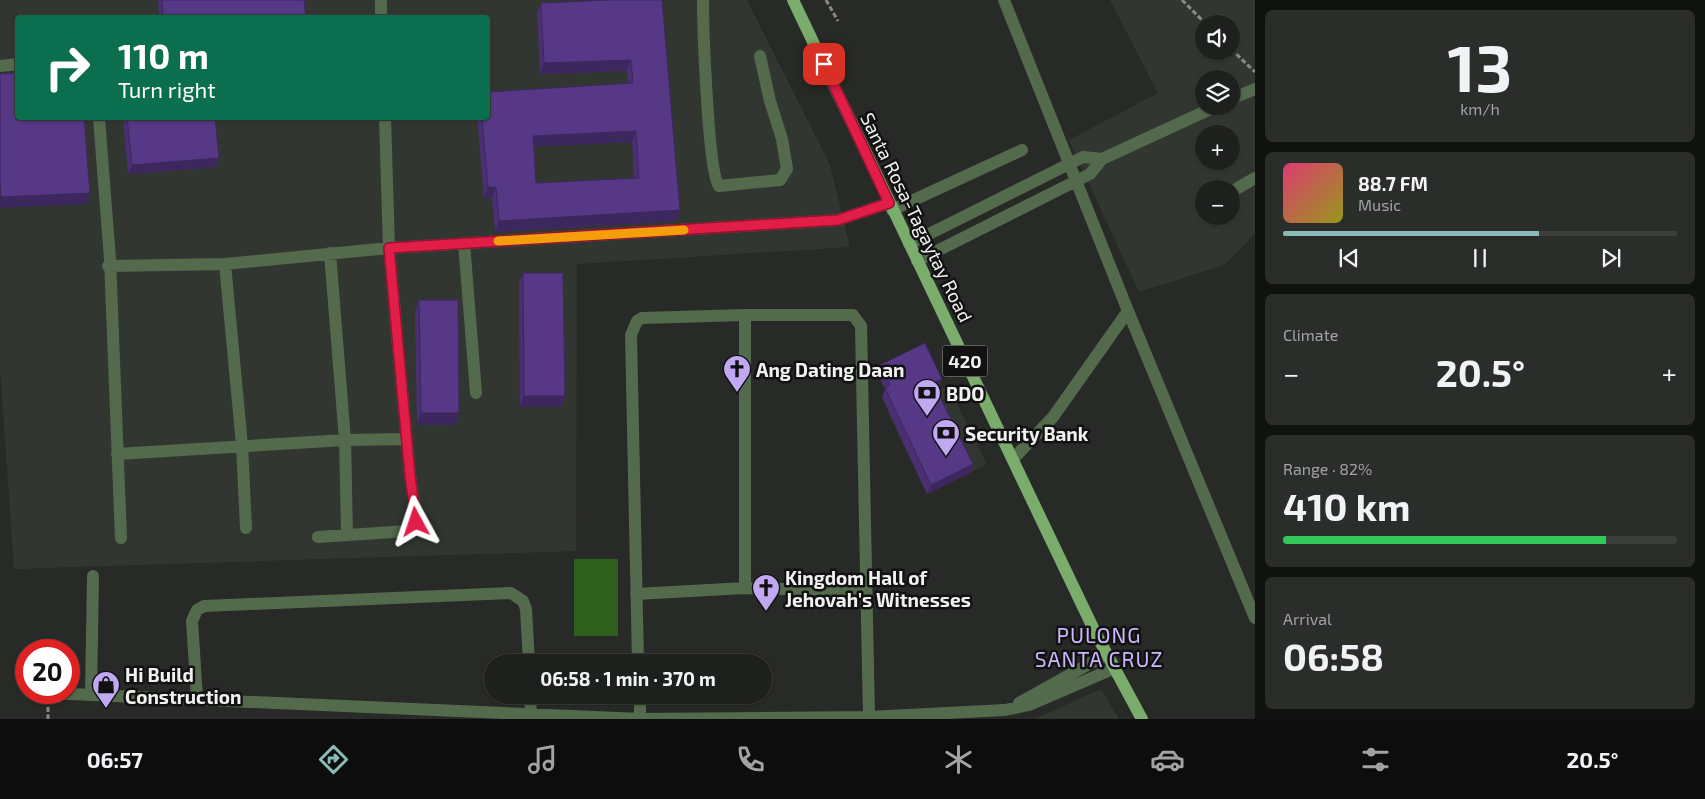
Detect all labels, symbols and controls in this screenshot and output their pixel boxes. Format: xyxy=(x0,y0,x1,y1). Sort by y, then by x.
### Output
map controls xyxy=(1195,15,1240,225)
button: sound xyxy=(1195,15,1240,60)
text: 13 xyxy=(1448,27,1512,105)
text: 110 m xyxy=(118,34,209,76)
icon: right xyxy=(35,35,100,100)
pin xyxy=(803,43,845,85)
icon: arrive xyxy=(810,50,838,78)
button: layers xyxy=(1195,70,1240,115)
text: Turn right xyxy=(118,76,216,102)
text: km/h xyxy=(1460,99,1500,118)
street label: Santa Rosa-Tagaytay Road xyxy=(856,109,978,325)
button: + xyxy=(1195,125,1240,170)
text: 88.7 FM xyxy=(1358,172,1428,195)
button: − xyxy=(1195,180,1240,225)
text: Music xyxy=(1358,195,1401,214)
icon: previous xyxy=(1335,244,1363,272)
icon: pause xyxy=(1466,244,1494,272)
icon: next xyxy=(1597,244,1625,272)
text: Climate xyxy=(1283,325,1338,344)
road number: 420 xyxy=(942,346,988,376)
text: 20.5° xyxy=(1436,349,1525,395)
church icon: Ang Dating Daan xyxy=(722,354,752,393)
text: − xyxy=(1283,356,1299,390)
text: + xyxy=(1662,356,1677,390)
place label: Ang Dating Daan xyxy=(756,358,904,381)
bank icon: BDO xyxy=(912,378,942,417)
place label: BDO xyxy=(946,382,984,405)
bank icon: Security Bank xyxy=(931,418,961,457)
place label: Security Bank xyxy=(965,422,1089,446)
text: Range · 82% xyxy=(1283,459,1372,478)
text: 410 km xyxy=(1283,483,1411,529)
position arrow xyxy=(389,495,441,547)
place label: Kingdom Hall of Jehovah's Witnesses xyxy=(785,566,971,611)
church icon: Kingdom Hall of Jehovah's Witnesses xyxy=(751,573,781,612)
text: Arrival xyxy=(1283,609,1332,628)
district label: PULONG SANTA CRUZ xyxy=(1035,622,1163,671)
text: 06:58 xyxy=(1283,633,1384,679)
speed limit sign: 20 xyxy=(15,639,80,704)
place label: Hi Build Construction xyxy=(125,663,241,708)
text: 06:58 · 1 min · 370 m xyxy=(540,667,716,690)
shop icon: Hi Build Construction xyxy=(91,670,121,709)
icon: directions xyxy=(316,742,351,777)
icon: music xyxy=(525,742,560,777)
icon: phone xyxy=(733,742,768,777)
icon: climate xyxy=(941,742,976,777)
icon: car xyxy=(1150,742,1185,777)
icon: filters xyxy=(1358,742,1393,777)
text: 06:57 xyxy=(87,746,143,772)
text: 20.5° xyxy=(1566,746,1618,772)

